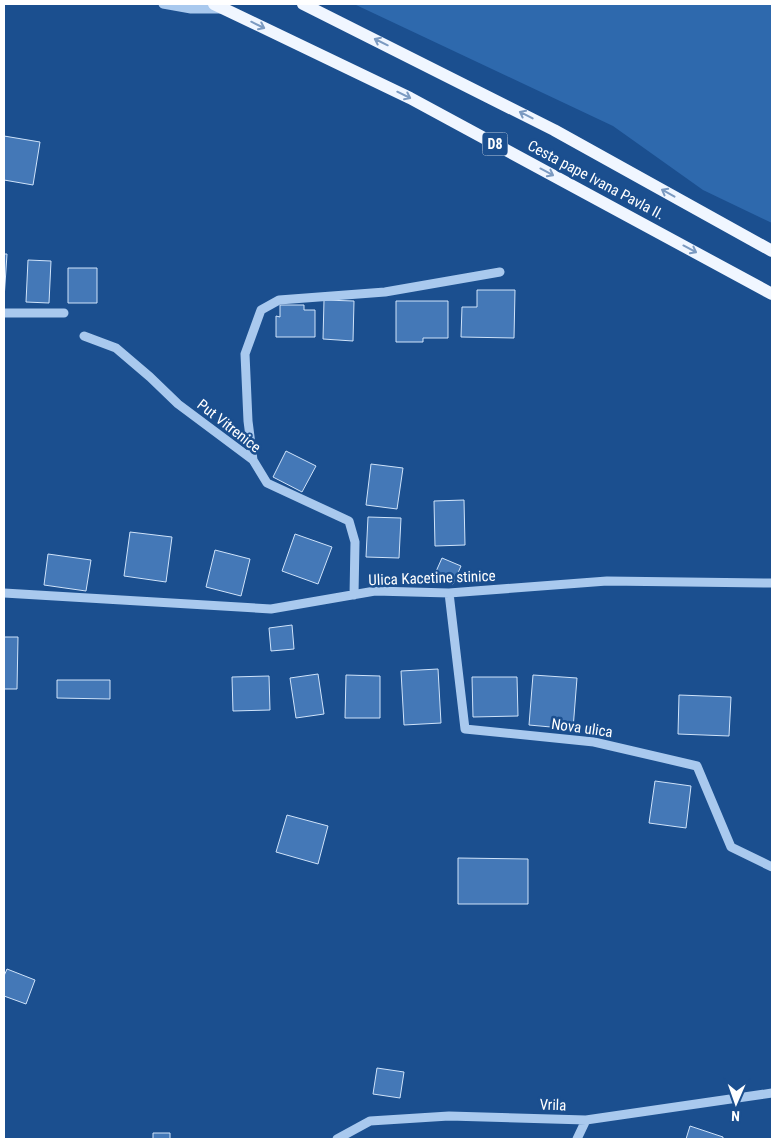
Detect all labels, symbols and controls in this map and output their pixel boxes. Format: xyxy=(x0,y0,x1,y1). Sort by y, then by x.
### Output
one-way arrow xyxy=(250,21,265,30)
one-way arrow xyxy=(374,37,389,46)
one-way arrow xyxy=(396,91,411,100)
one-way arrow xyxy=(519,110,534,119)
road number: D8 xyxy=(482,132,508,156)
street label: Cesta pape Ivana Pavla II. xyxy=(525,136,667,224)
one-way arrow xyxy=(540,167,555,177)
one-way arrow xyxy=(661,188,676,198)
one-way arrow xyxy=(683,244,698,254)
street label: Put Vitrenice xyxy=(194,396,264,456)
street label: Ulica Kacetine stinice xyxy=(368,567,496,589)
street label: Nova ulica xyxy=(550,715,614,741)
north arrow xyxy=(711,1078,761,1128)
street label: Vrila xyxy=(539,1096,567,1114)
text: N xyxy=(731,1108,740,1124)

